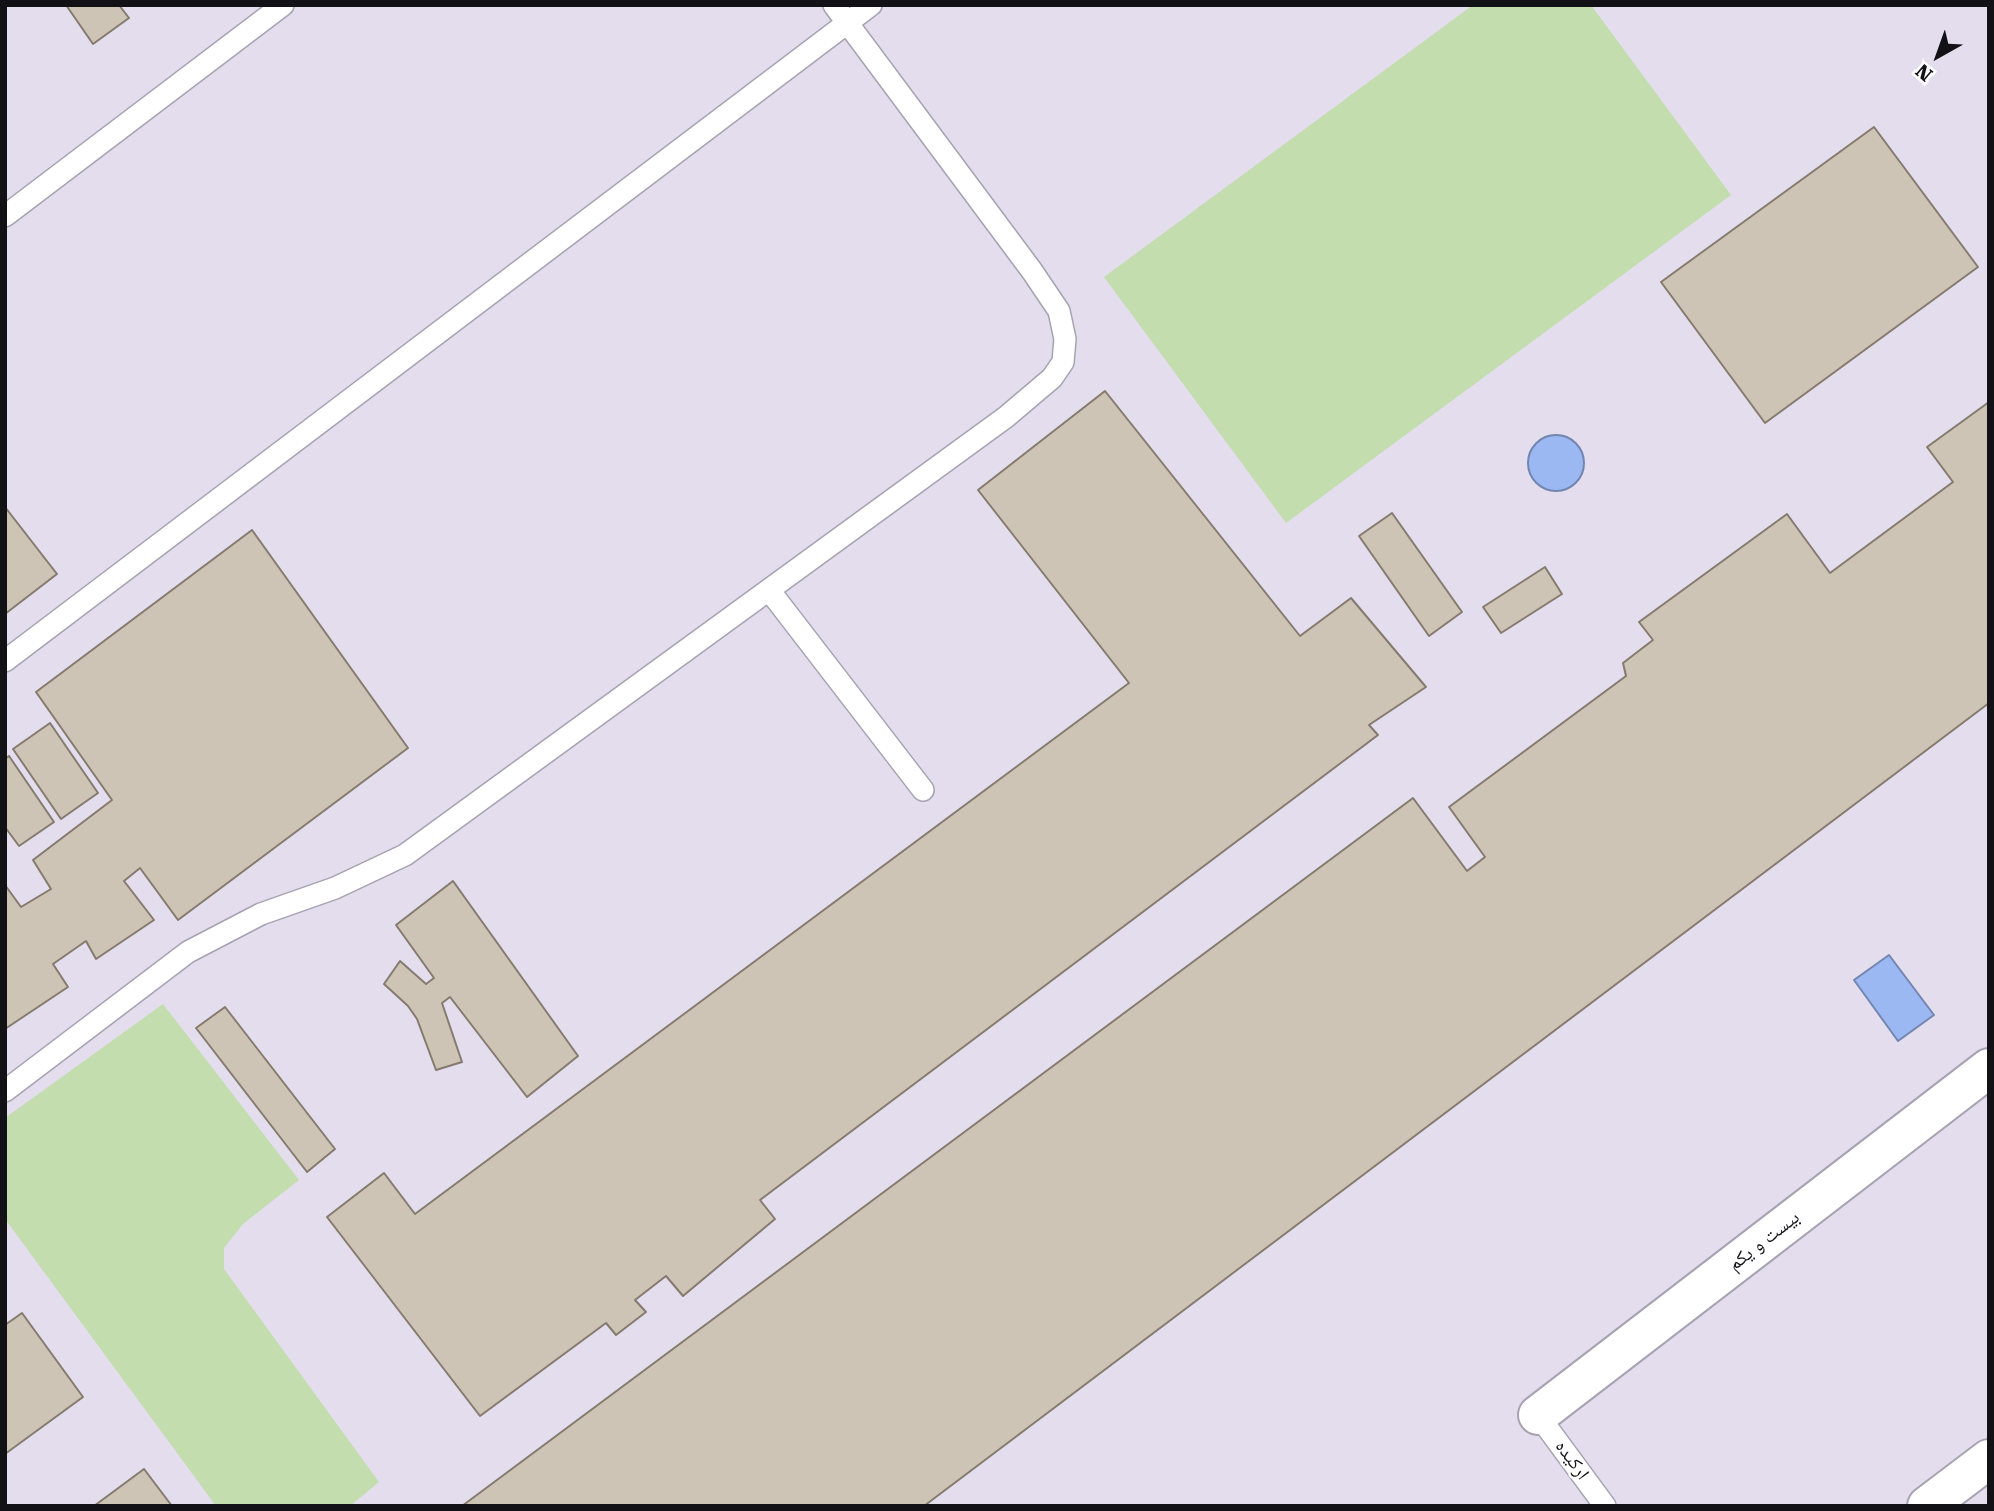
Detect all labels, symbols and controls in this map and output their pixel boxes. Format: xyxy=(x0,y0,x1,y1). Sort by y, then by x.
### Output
north arrow xyxy=(1903,21,1973,91)
text: N xyxy=(1911,59,1937,86)
street label: بیست و یکم xyxy=(1724,1206,1804,1276)
street label: ارکیده xyxy=(1550,1436,1594,1484)

